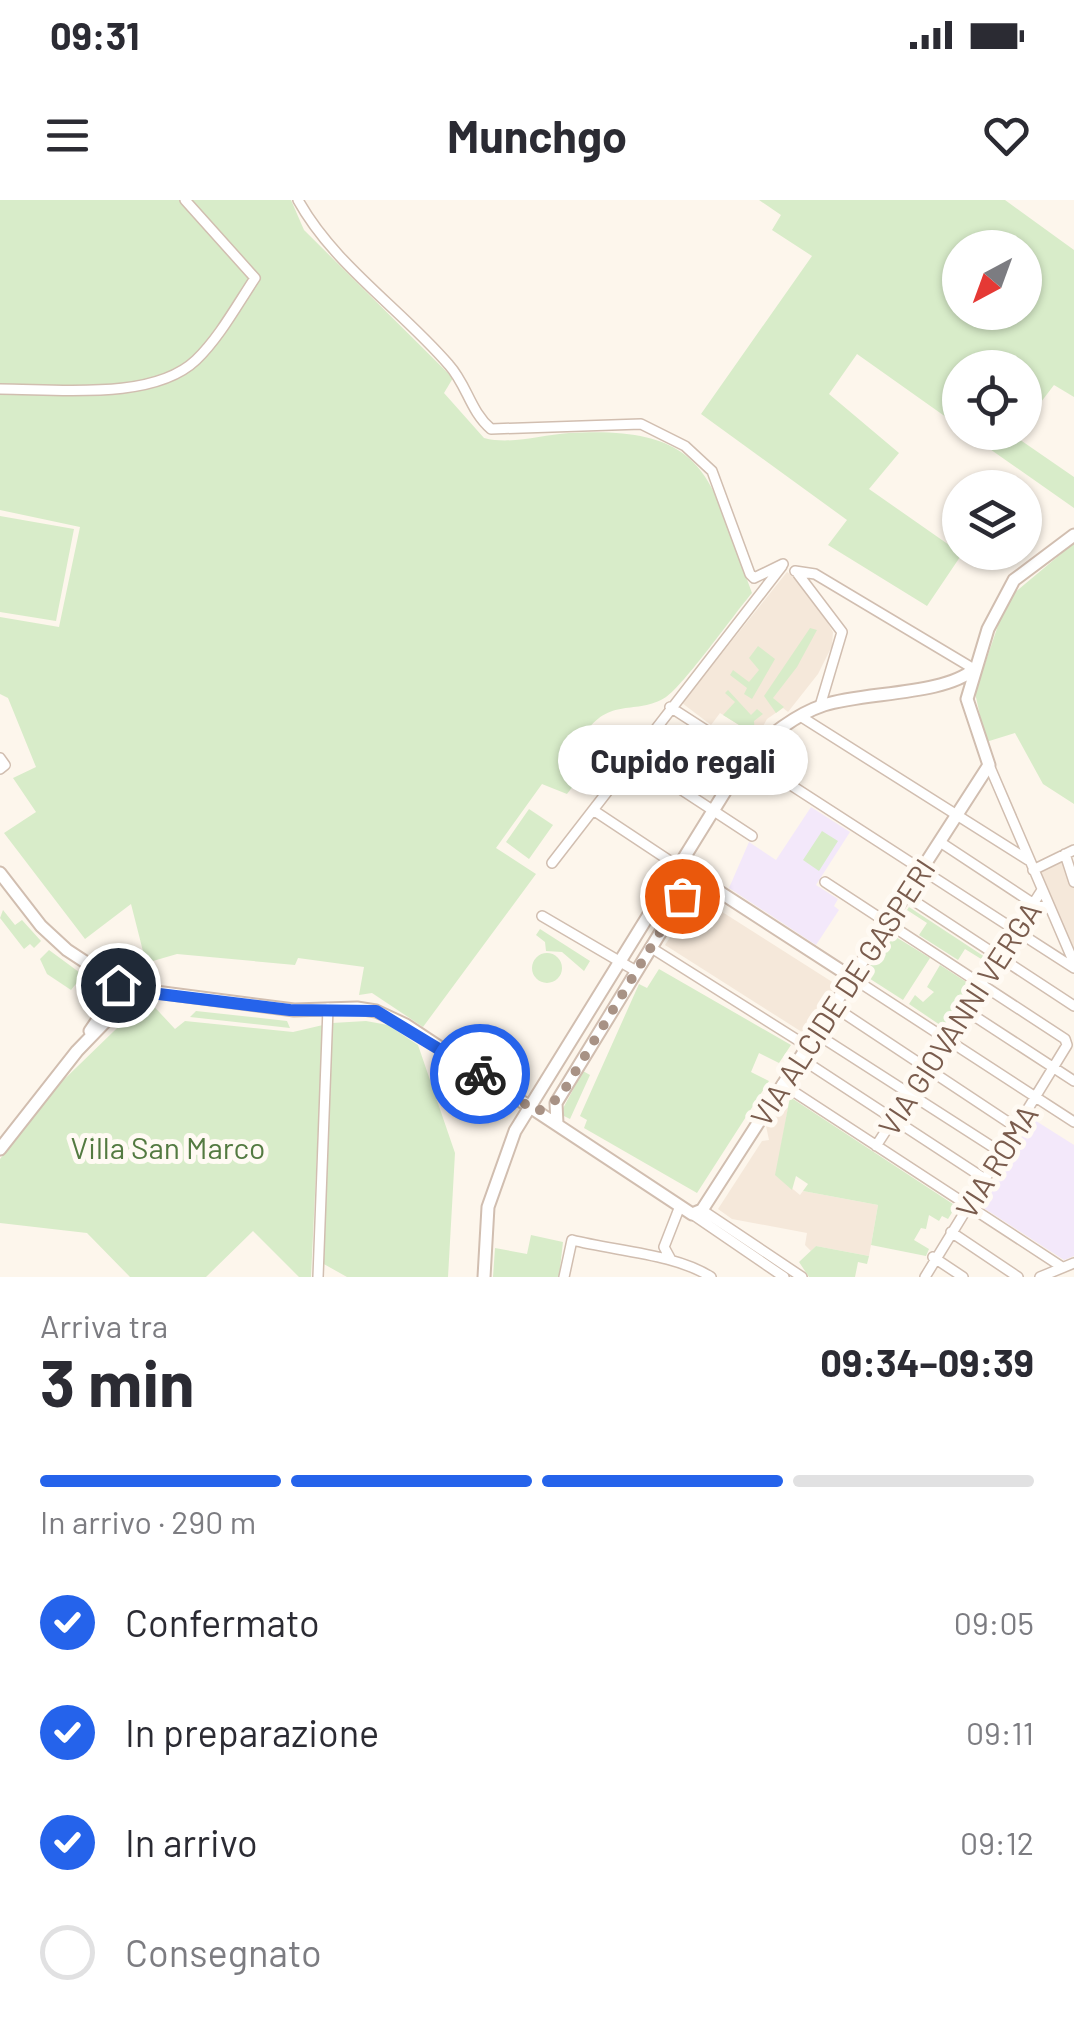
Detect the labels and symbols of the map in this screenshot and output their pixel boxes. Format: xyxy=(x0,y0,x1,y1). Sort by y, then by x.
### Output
north arrow xyxy=(942,230,1042,330)
callout: Cupido regali xyxy=(557,726,807,796)
street label: VIA ALCIDE DE GASPERI xyxy=(742,852,942,1132)
pin xyxy=(640,854,725,939)
street label: VIA GIOVANNI VERGA xyxy=(870,894,1048,1142)
pin xyxy=(76,943,161,1028)
courier xyxy=(430,1024,530,1124)
street label: VIA ROMA xyxy=(947,1098,1045,1224)
park label: Villa San Marco xyxy=(71,1129,265,1165)

